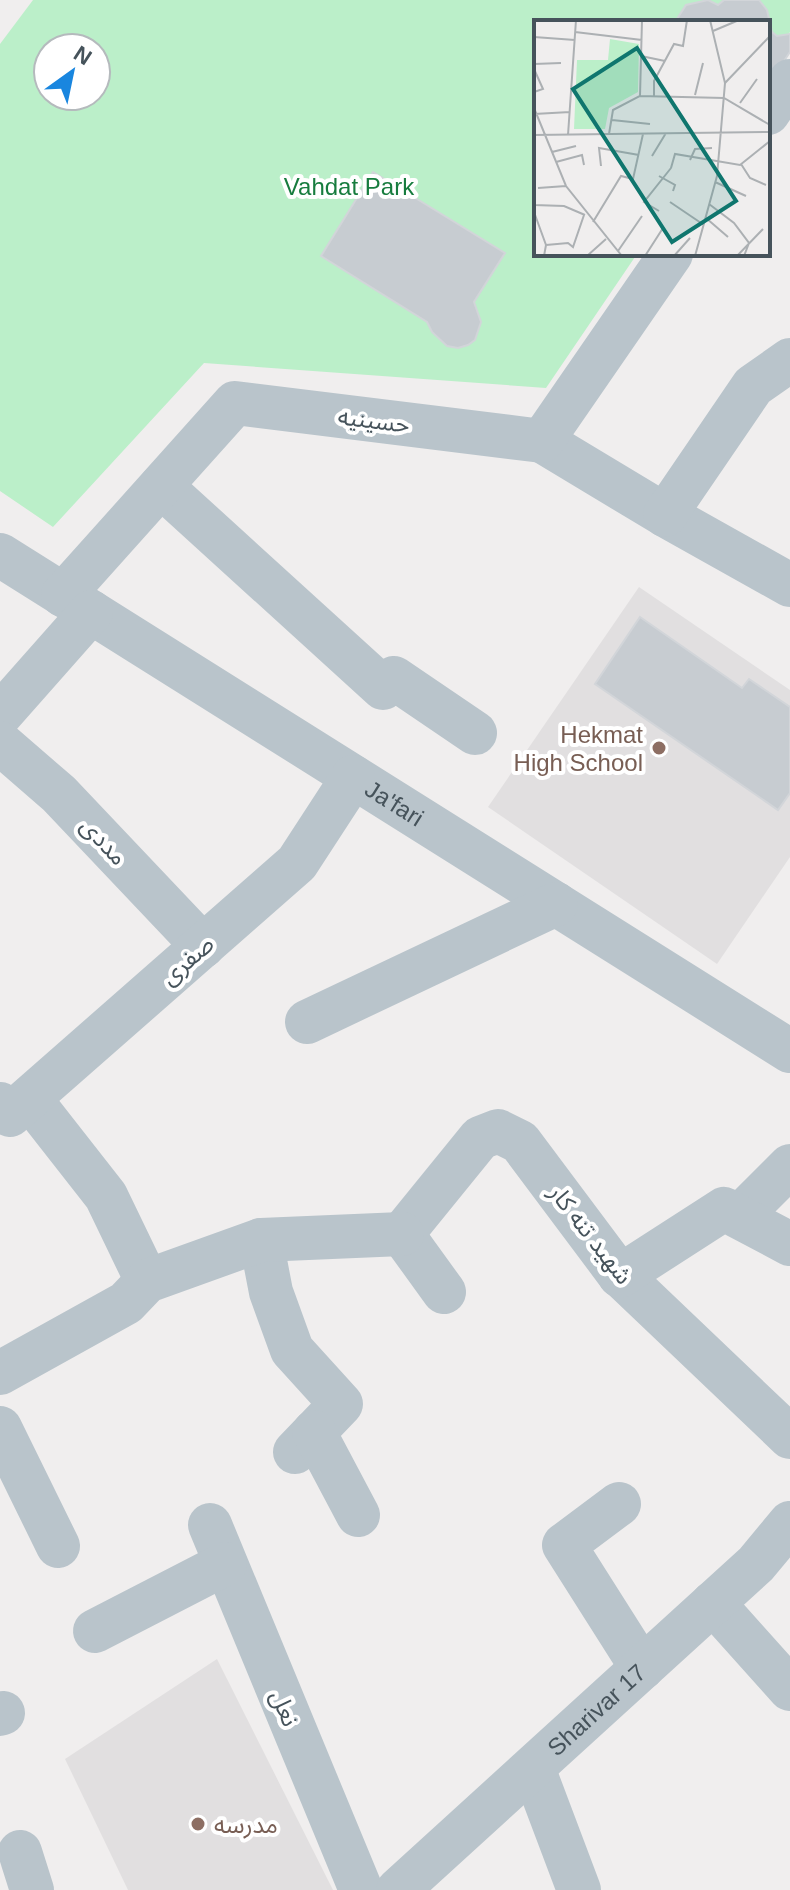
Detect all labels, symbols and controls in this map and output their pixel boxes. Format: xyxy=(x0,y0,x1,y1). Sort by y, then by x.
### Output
inset map xyxy=(534,20,770,256)
north arrow xyxy=(32,32,112,112)
text: N xyxy=(69,41,96,70)
park label: Vahdat Park xyxy=(284,173,415,200)
street label: حسینیه xyxy=(336,402,412,438)
place label: Hekmat High School xyxy=(514,721,643,776)
marker: Hekmat High School xyxy=(650,739,668,757)
street label: Ja'fari xyxy=(361,775,429,831)
street label: مددی xyxy=(75,812,133,871)
street label: صفری xyxy=(155,930,220,991)
street label: شهید تنه کار xyxy=(542,1178,638,1290)
street label: Sharivar 17 xyxy=(542,1658,651,1761)
street label: نعل xyxy=(265,1686,305,1730)
place label: مدرسه xyxy=(214,1811,278,1839)
marker: مدرسه xyxy=(189,1815,207,1833)

